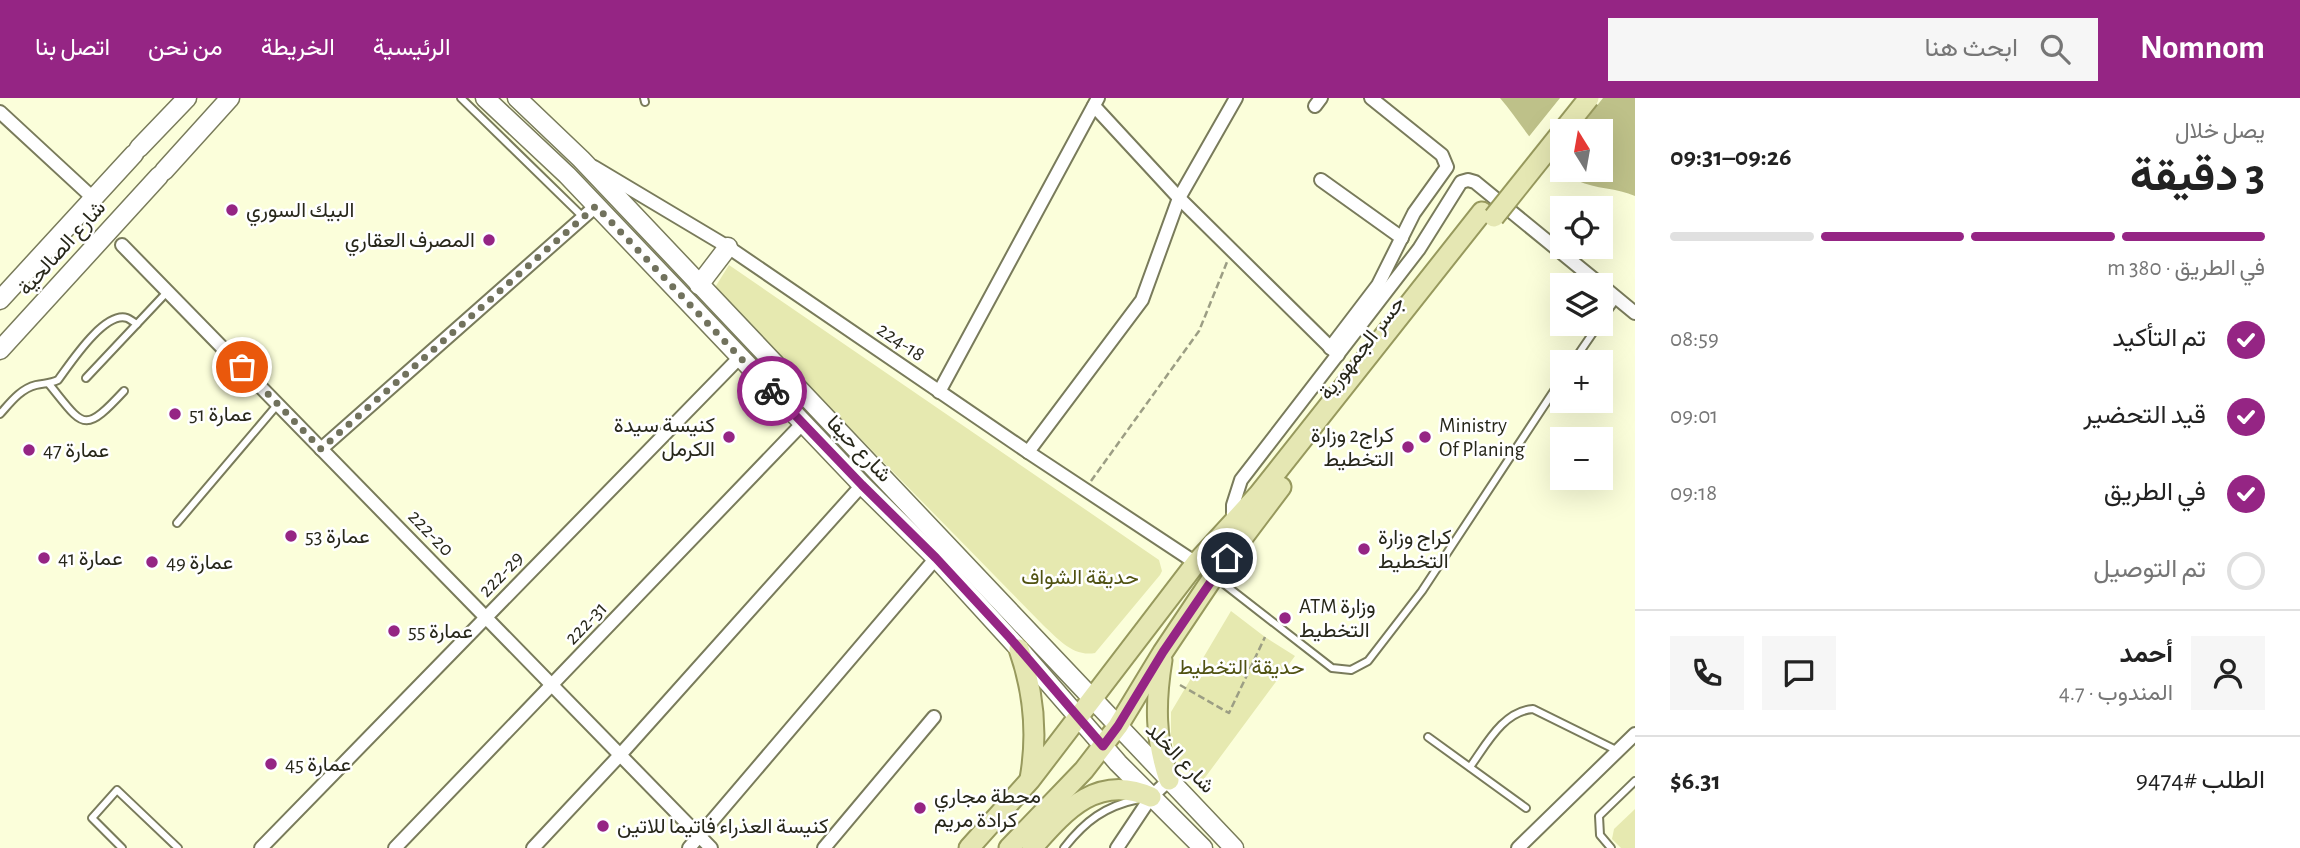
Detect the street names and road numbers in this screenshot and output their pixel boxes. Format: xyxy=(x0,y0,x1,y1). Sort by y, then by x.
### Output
street label: شارع الصالحية xyxy=(14,197,112,301)
street label: جسر الجمهورية xyxy=(1315,292,1410,405)
street label: 224-18 xyxy=(873,319,929,365)
street label: شارع حيفا xyxy=(820,412,896,488)
street label: 222-20 xyxy=(404,506,458,560)
street label: 222-29 xyxy=(475,547,527,601)
street label: 222-31 xyxy=(561,597,611,649)
street label: شارع الخلد xyxy=(1139,719,1218,799)

